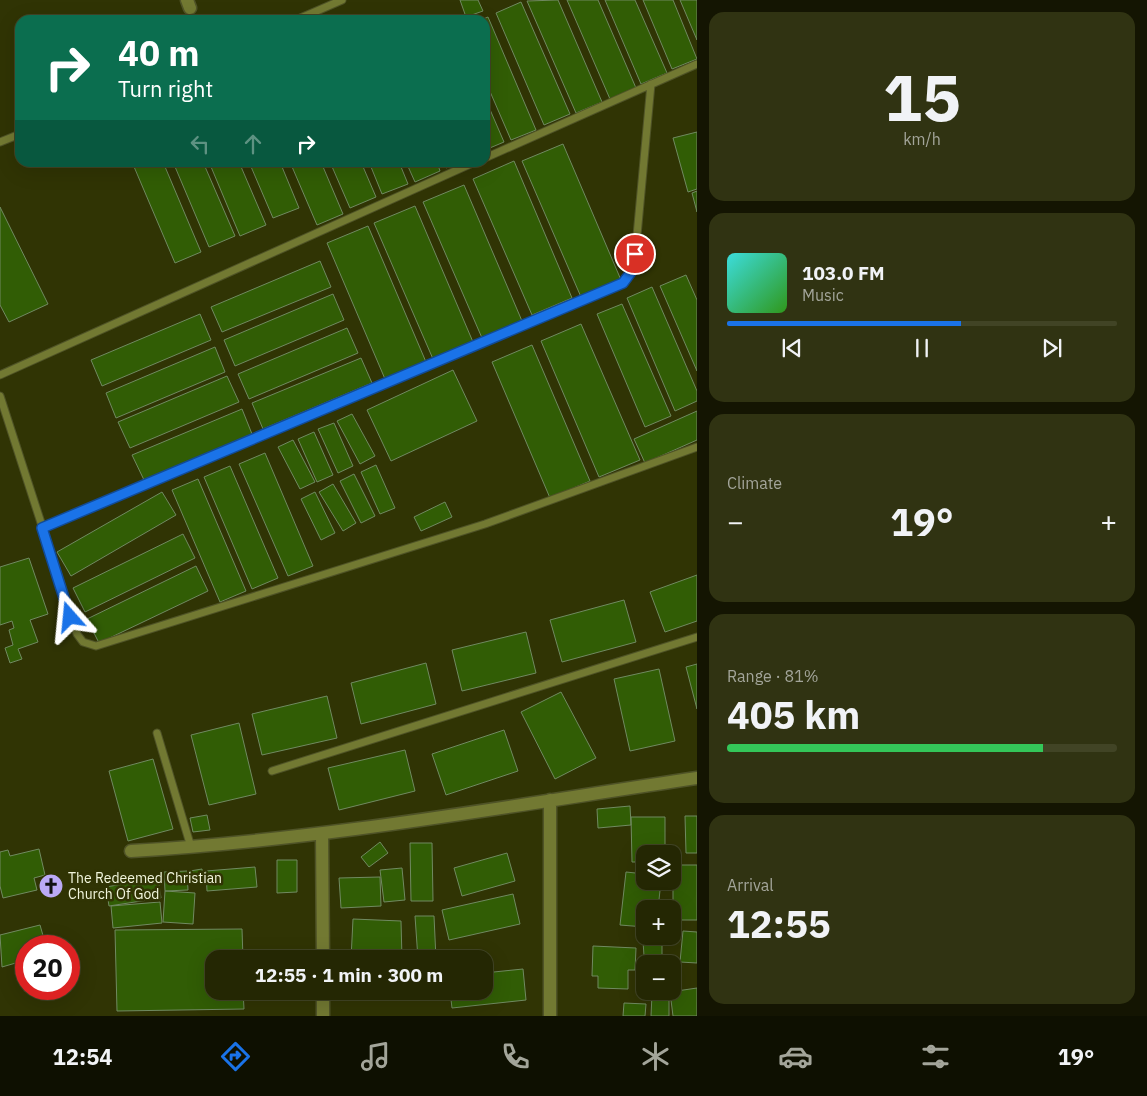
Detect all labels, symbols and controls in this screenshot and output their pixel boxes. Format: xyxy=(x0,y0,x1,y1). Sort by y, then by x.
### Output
text: 40 m xyxy=(118,30,200,76)
icon: right xyxy=(35,35,100,100)
text: 15 xyxy=(883,54,961,139)
text: Turn right xyxy=(118,74,213,103)
text: km/h xyxy=(903,129,941,149)
icon: left xyxy=(186,130,214,158)
icon: ahead xyxy=(239,130,267,158)
icon: right xyxy=(292,130,320,158)
pin xyxy=(614,233,656,275)
icon: arrive xyxy=(621,240,649,268)
text: 103.0 FM xyxy=(802,261,885,285)
text: Music xyxy=(802,285,844,305)
icon: previous xyxy=(778,334,806,362)
icon: pause xyxy=(908,334,936,362)
icon: next xyxy=(1038,334,1066,362)
text: Climate xyxy=(727,473,782,493)
text: 19° xyxy=(890,497,954,546)
text: − xyxy=(727,503,744,540)
text: + xyxy=(1100,503,1117,540)
position arrow xyxy=(43,590,95,642)
text: Range · 81% xyxy=(727,666,819,686)
text: 405 km xyxy=(727,690,860,739)
map controls xyxy=(636,845,681,1000)
button: layers xyxy=(636,845,681,890)
place label: The Redeemed Christian Church Of God xyxy=(68,869,222,903)
church icon: The Redeemed Christian Church Of God xyxy=(38,873,64,899)
text: Arrival xyxy=(727,875,774,895)
text: 12:55 xyxy=(727,899,831,948)
button: + xyxy=(636,900,681,945)
speed limit sign: 20 xyxy=(15,935,80,1000)
button: − xyxy=(636,955,681,1000)
text: 12:55 · 1 min · 300 m xyxy=(255,963,443,987)
icon: directions xyxy=(218,1039,253,1074)
icon: music xyxy=(358,1039,393,1074)
icon: phone xyxy=(498,1039,533,1074)
icon: climate xyxy=(638,1039,673,1074)
icon: car xyxy=(778,1039,813,1074)
icon: filters xyxy=(918,1039,953,1074)
text: 12:54 xyxy=(53,1042,113,1071)
text: 19° xyxy=(1058,1042,1094,1071)

